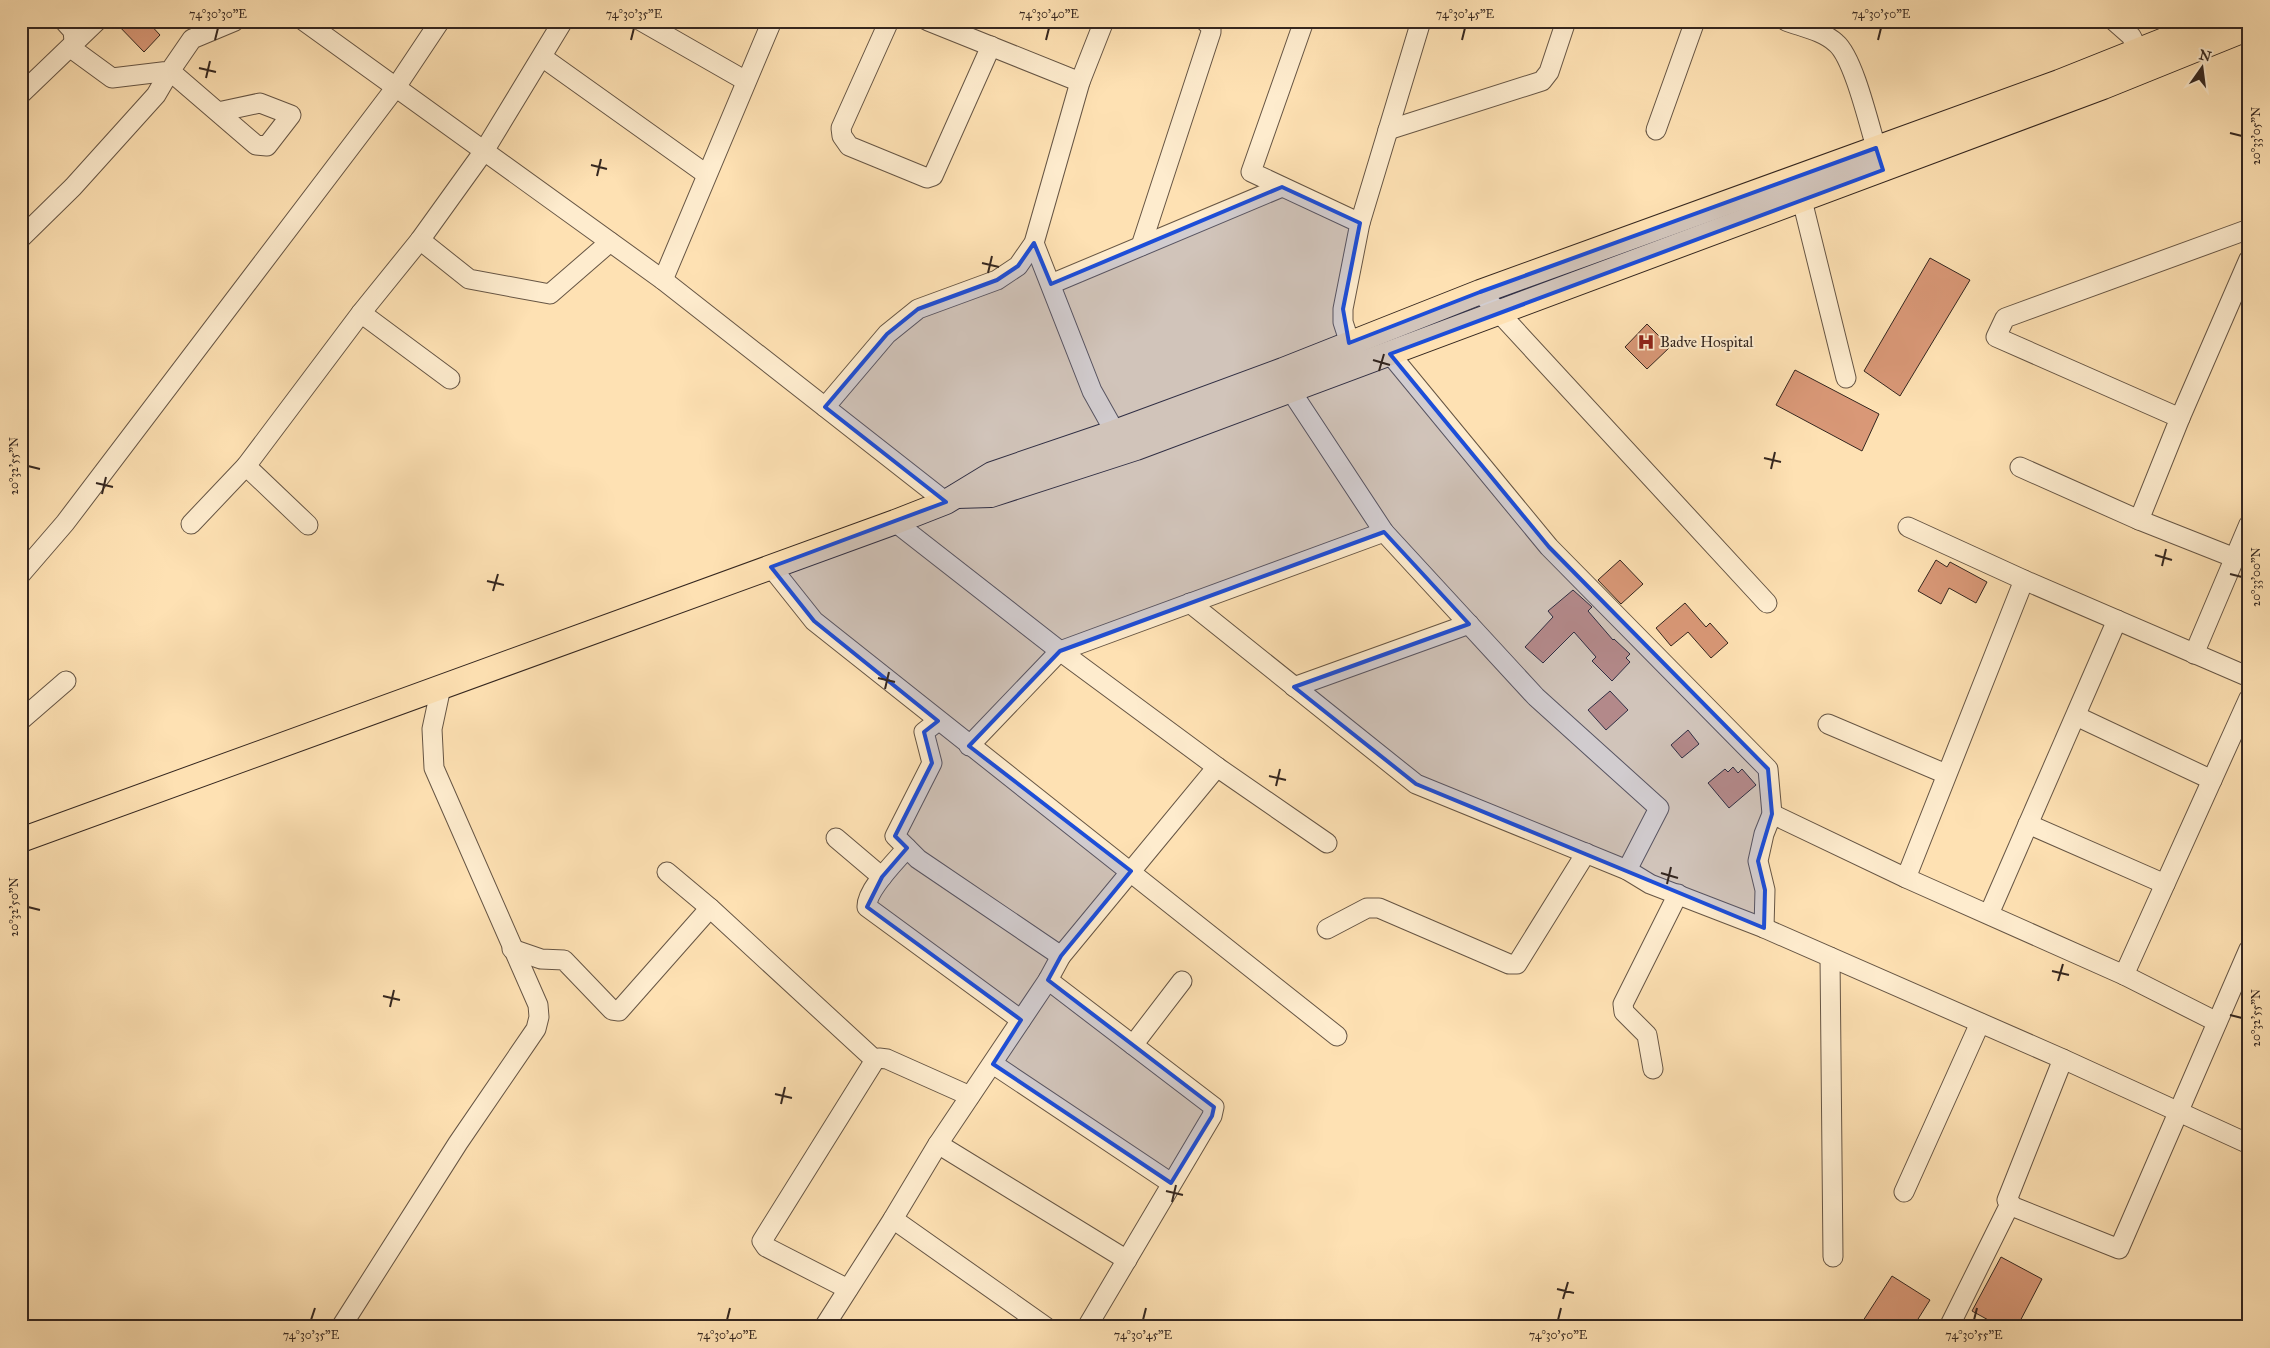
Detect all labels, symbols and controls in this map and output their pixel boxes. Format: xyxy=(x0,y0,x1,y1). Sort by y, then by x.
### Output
text: 74°30'30"E xyxy=(189,7,247,21)
text: 74°30'35"E xyxy=(606,7,663,21)
text: 74°30'40"E xyxy=(1019,7,1079,21)
text: 74°30'45"E xyxy=(1436,7,1495,21)
text: 74°30'50"E xyxy=(1852,7,1911,21)
north arrow xyxy=(2178,42,2228,92)
text: N xyxy=(2197,46,2213,66)
text: 20°33'05"N xyxy=(2249,107,2263,165)
hospital icon: Badve Hospital xyxy=(1636,332,1656,352)
place label: Badve Hospital xyxy=(1660,333,1754,351)
text: 20°32'55"N xyxy=(7,437,21,495)
text: 20°33'00"N xyxy=(2249,547,2263,607)
text: 20°32'50"N xyxy=(7,877,21,937)
text: 20°32'55"N xyxy=(2249,989,2263,1047)
text: 74°30'35"E xyxy=(283,1328,340,1342)
text: 74°30'40"E xyxy=(697,1328,757,1342)
text: 74°30'45"E xyxy=(1114,1328,1173,1342)
text: 74°30'50"E xyxy=(1529,1328,1588,1342)
text: 74°30'55"E xyxy=(1945,1328,2003,1342)

